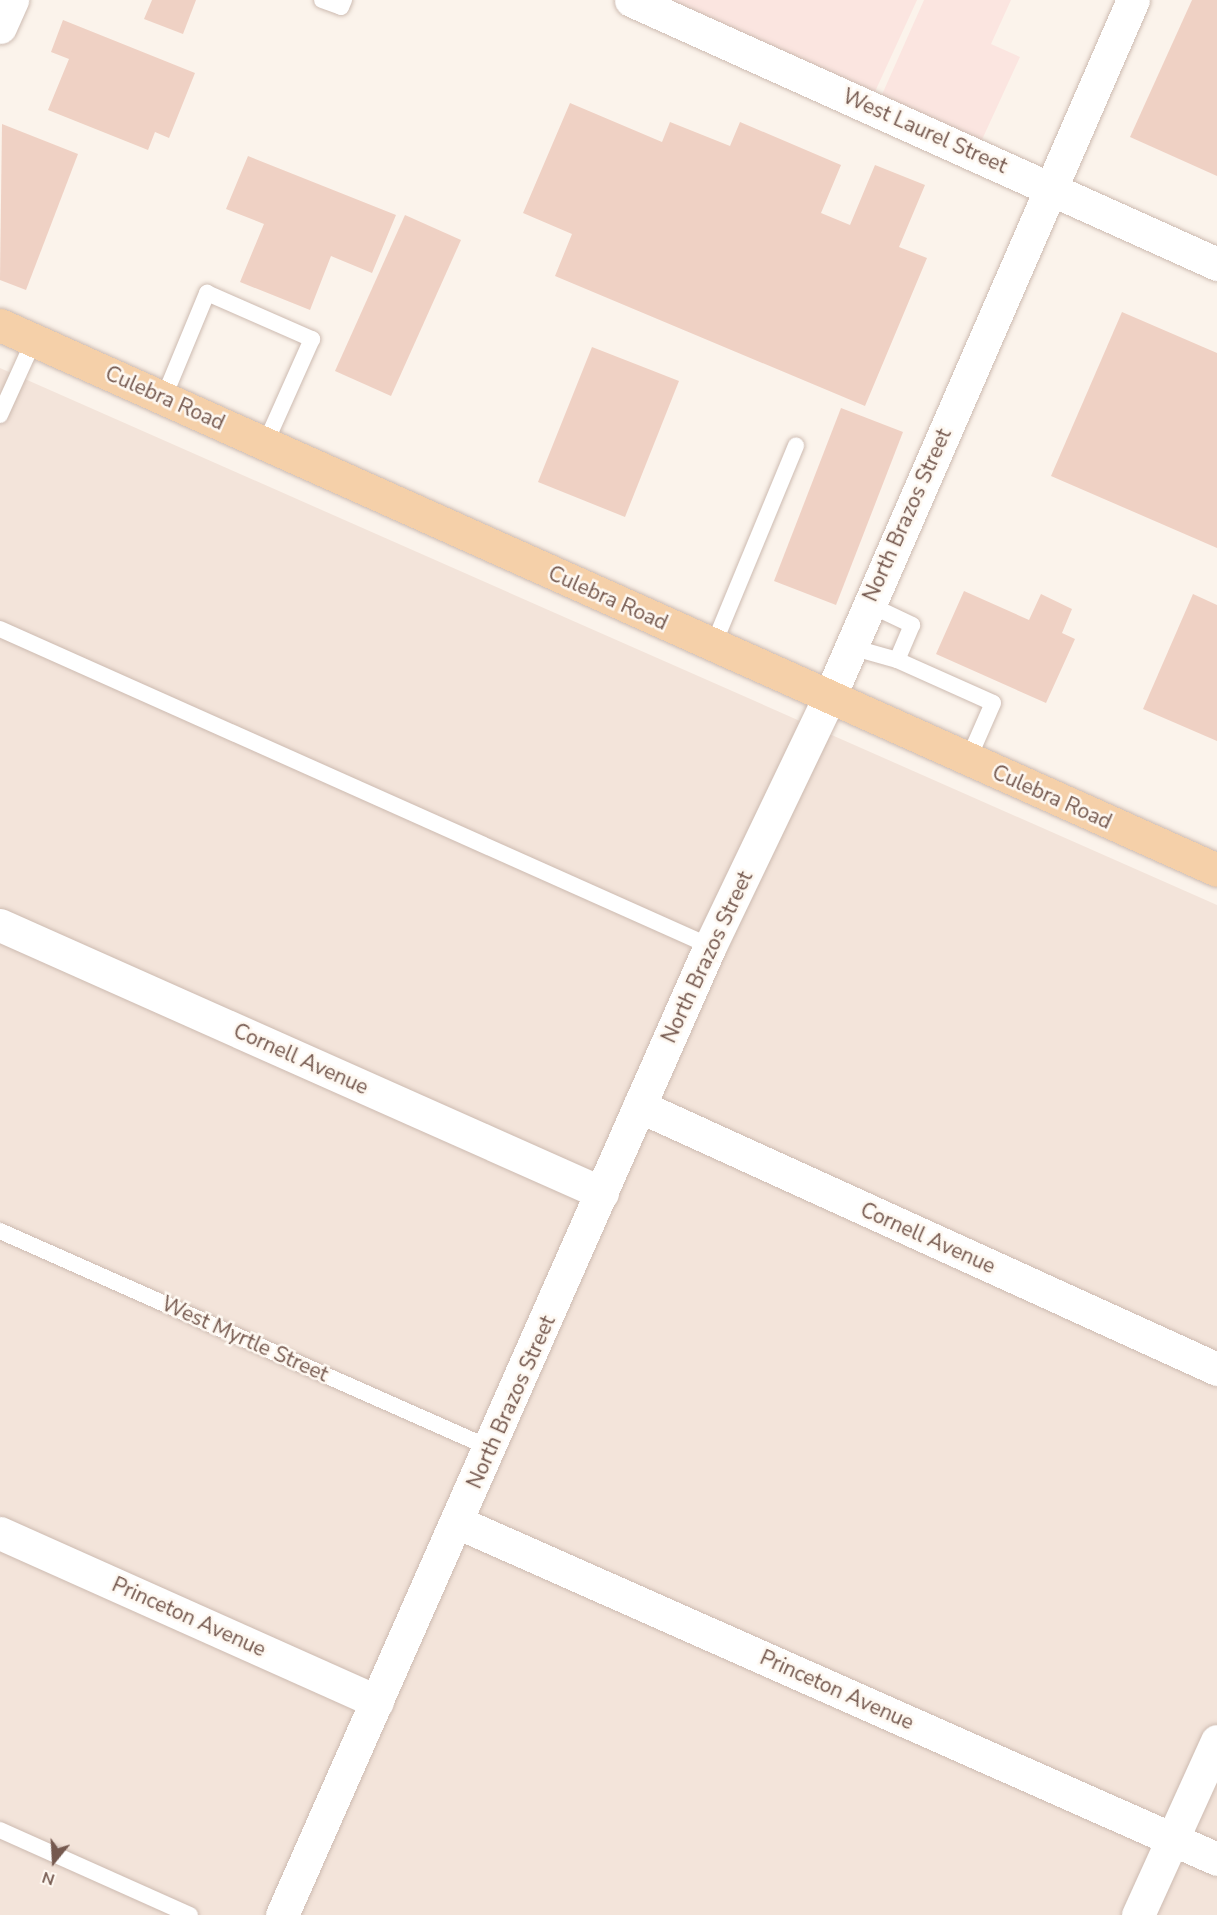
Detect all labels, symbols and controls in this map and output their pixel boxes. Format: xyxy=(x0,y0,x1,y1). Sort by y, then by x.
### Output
street label: West Laurel Street xyxy=(839,83,1011,179)
street label: Culebra Road xyxy=(101,360,229,436)
street label: North Brazos Street xyxy=(858,425,956,605)
street label: Culebra Road xyxy=(544,560,672,636)
street label: Culebra Road xyxy=(988,759,1116,835)
street label: North Brazos Street xyxy=(656,867,758,1047)
street label: Cornell Avenue xyxy=(230,1018,372,1100)
street label: Cornell Avenue xyxy=(857,1197,999,1279)
street label: West Myrtle Street xyxy=(158,1291,332,1387)
street label: North Brazos Street xyxy=(462,1312,560,1492)
street label: Princeton Avenue xyxy=(108,1572,270,1662)
street label: Princeton Avenue xyxy=(756,1645,918,1735)
north arrow xyxy=(24,1831,84,1891)
text: N xyxy=(39,1866,58,1890)

